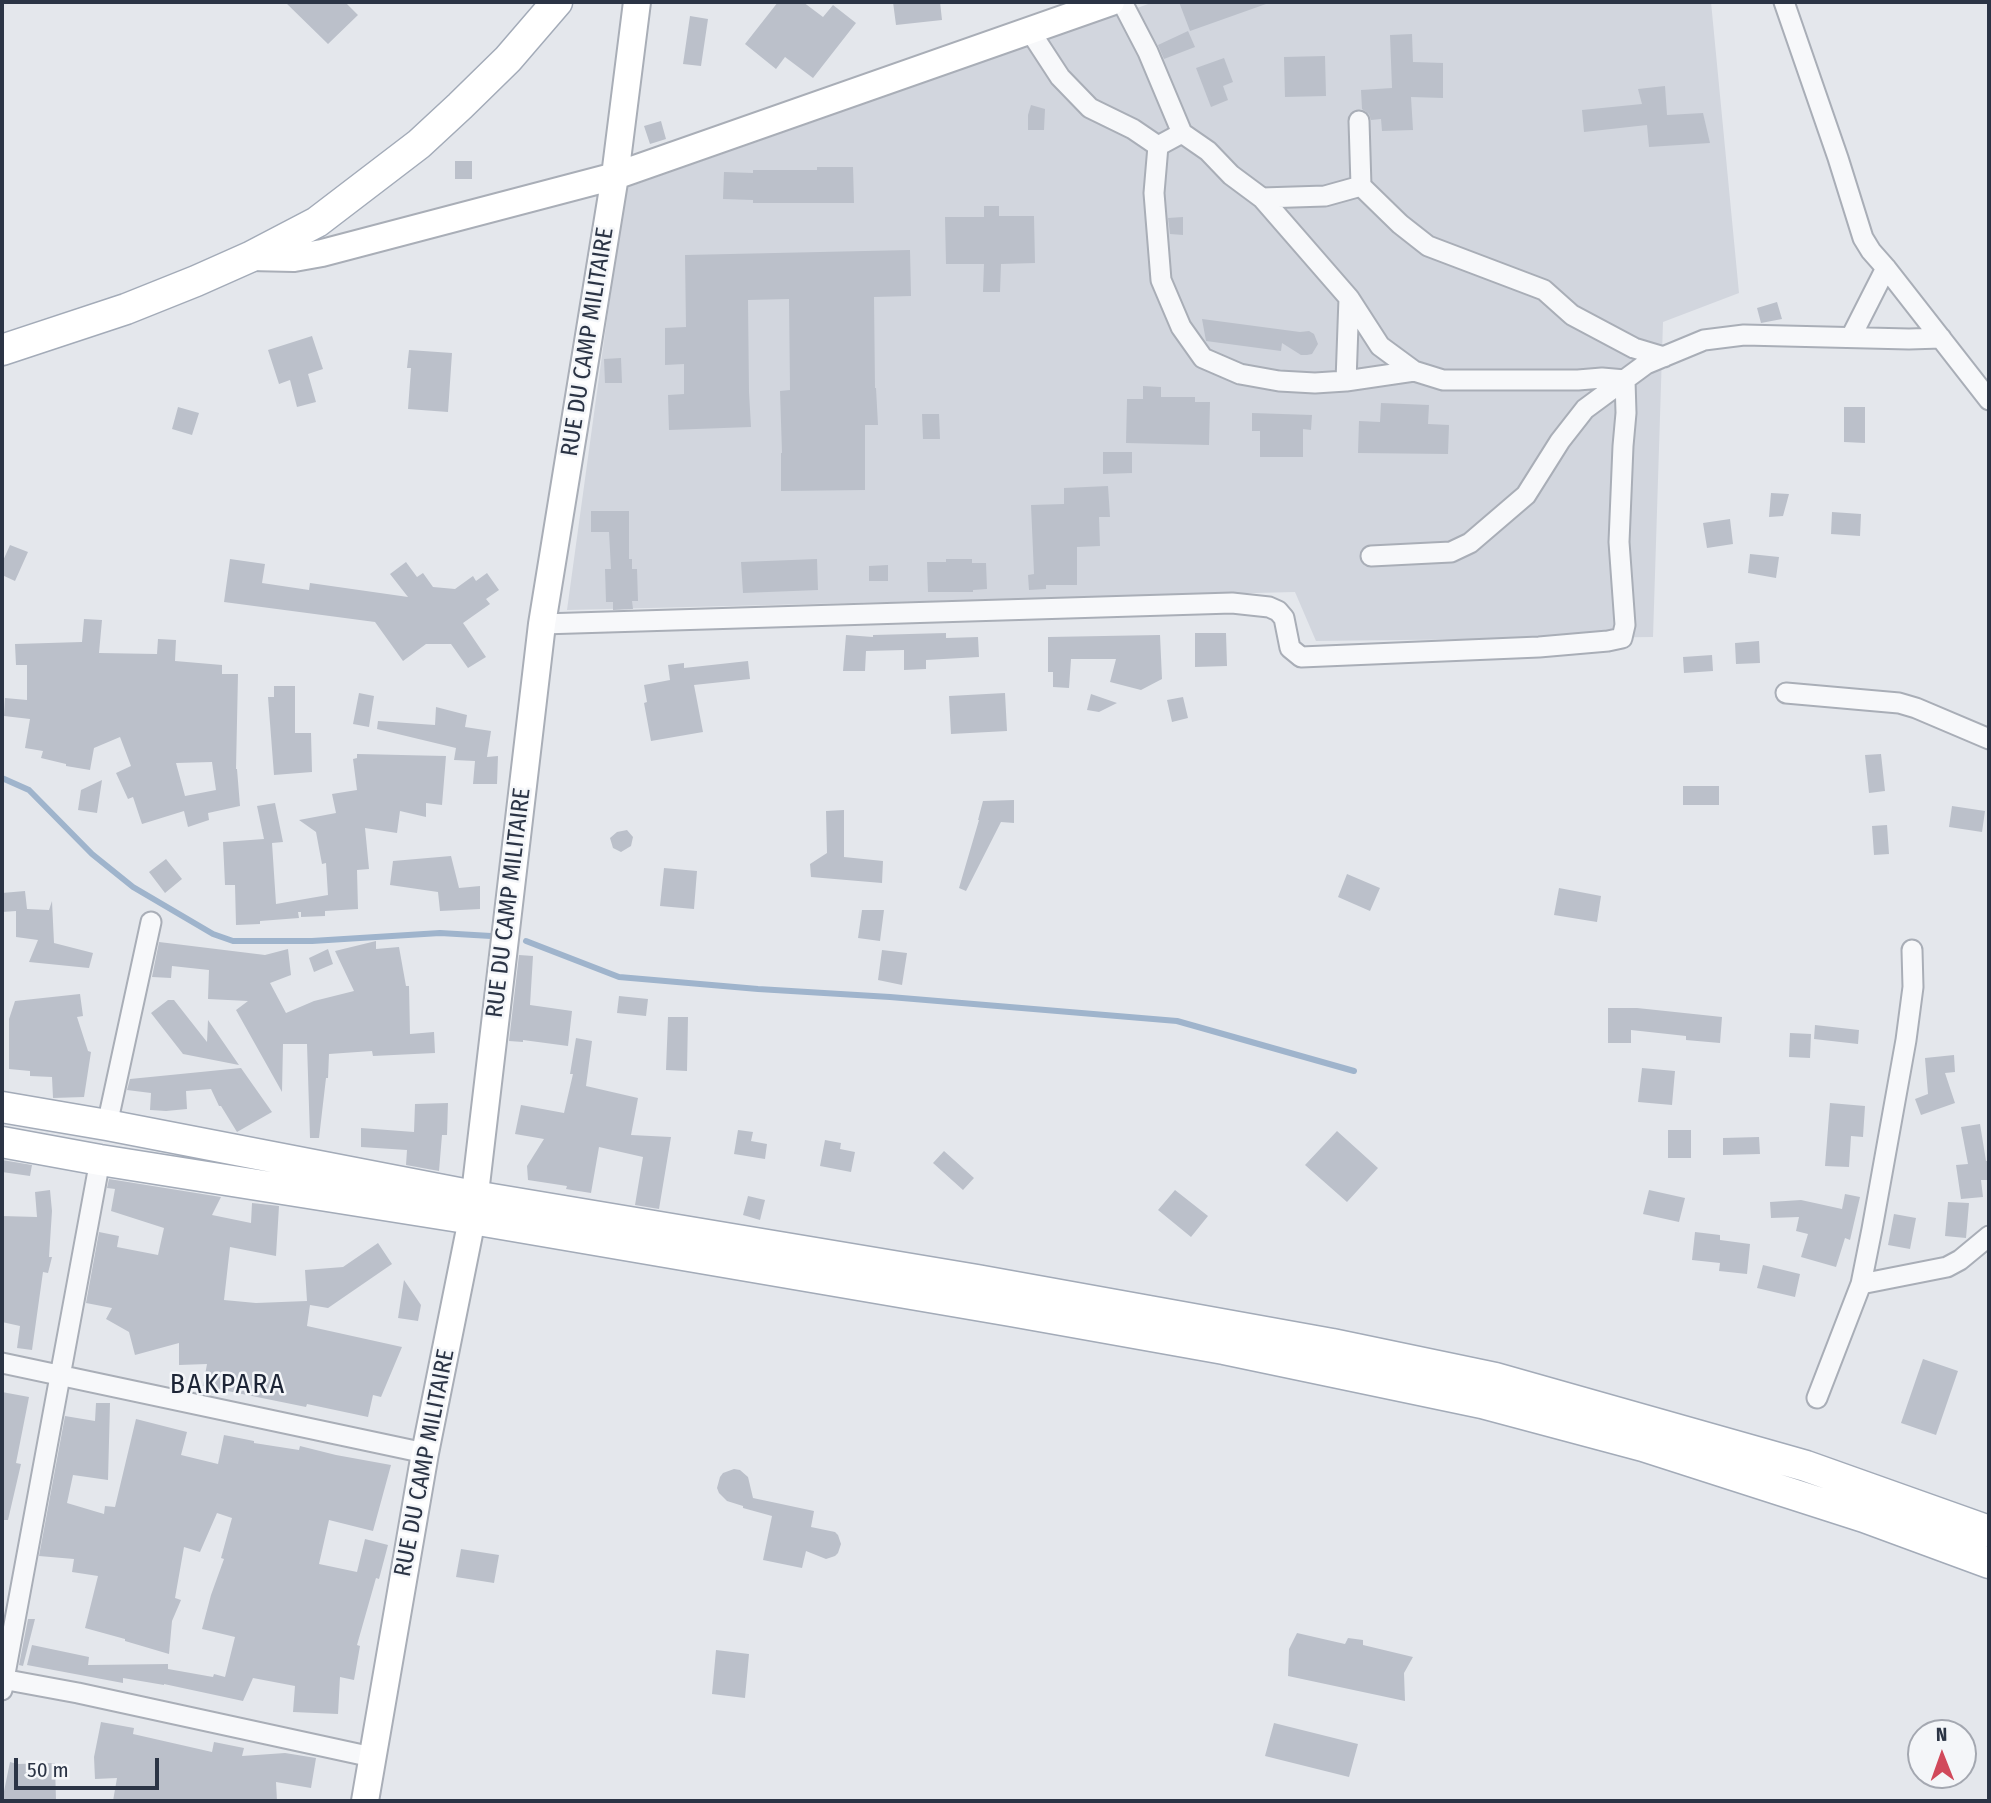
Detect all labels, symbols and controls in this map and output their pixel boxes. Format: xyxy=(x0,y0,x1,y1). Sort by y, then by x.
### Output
street label: RUE DU CAMP MILITAIRE xyxy=(556,226,620,458)
street label: RUE DU CAMP MILITAIRE xyxy=(481,787,537,1019)
street label: RUE DU CAMP MILITAIRE xyxy=(389,1347,461,1579)
district label: BAKPARA xyxy=(171,1368,285,1402)
north arrow xyxy=(1907,1719,1977,1789)
text: N xyxy=(1936,1723,1948,1746)
scale bar xyxy=(18,1744,163,1788)
text: 50 m xyxy=(27,1757,69,1783)

